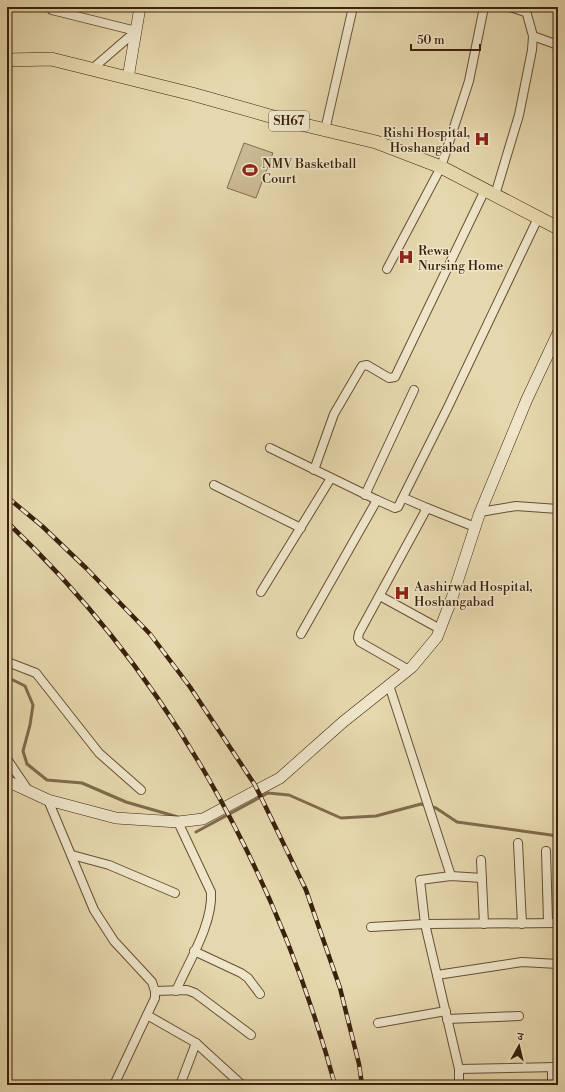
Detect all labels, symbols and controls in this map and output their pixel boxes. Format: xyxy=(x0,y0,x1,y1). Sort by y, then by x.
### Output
scale bar xyxy=(411,26,480,52)
text: 50 m xyxy=(417,33,445,48)
road number: SH67 xyxy=(269,111,309,131)
place label: Rishi Hospital, Hoshangabad xyxy=(383,125,471,156)
hospital icon: Rishi Hospital, Hoshangabad xyxy=(473,130,491,148)
place label: NMV Basketball Court xyxy=(262,156,356,187)
sports icon: NMV Basketball Court xyxy=(241,161,259,179)
place label: Rewa Nursing Home xyxy=(418,243,504,274)
hospital icon: Rewa Nursing Home xyxy=(397,248,415,266)
place label: Aashirwad Hospital, Hoshangabad xyxy=(413,579,533,610)
hospital icon: Aashirwad Hospital, Hoshangabad xyxy=(393,584,411,602)
north arrow xyxy=(499,1026,539,1066)
text: उ xyxy=(516,1030,525,1045)

